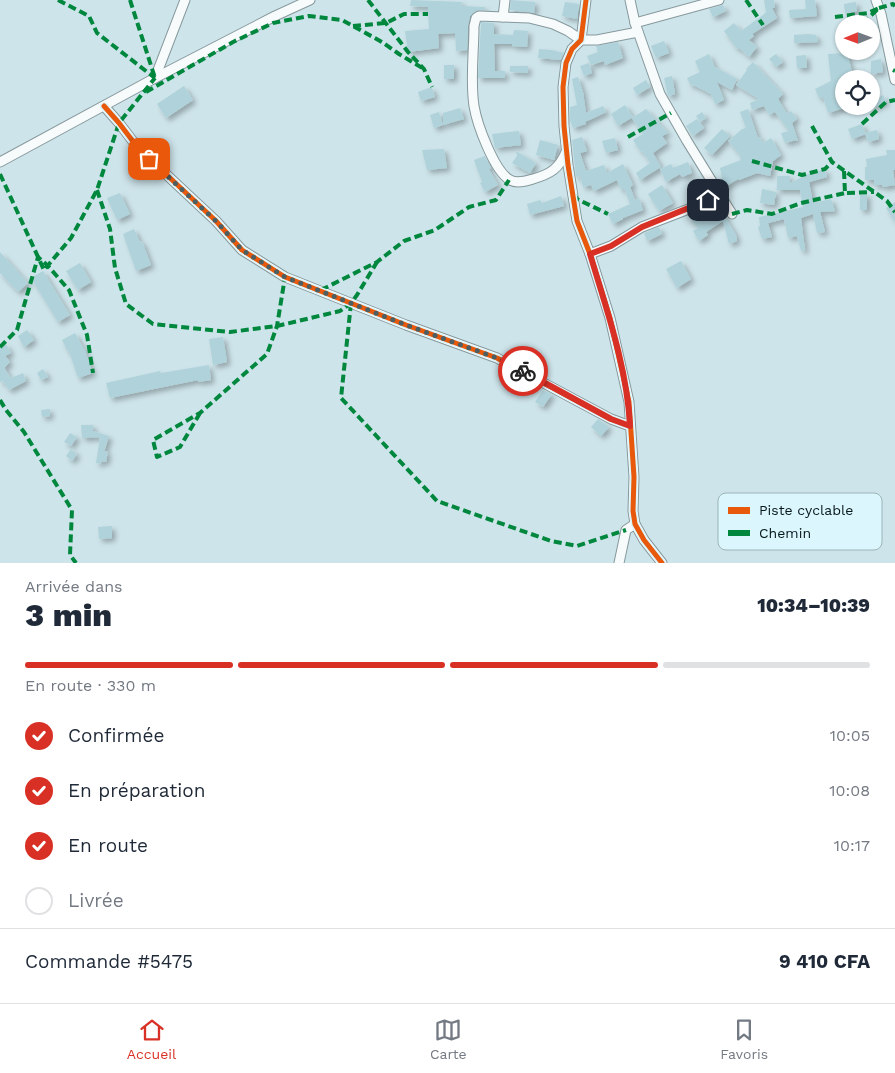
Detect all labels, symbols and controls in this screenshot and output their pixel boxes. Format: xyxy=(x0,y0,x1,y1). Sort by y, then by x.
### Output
north arrow xyxy=(835,15,880,60)
map controls xyxy=(835,15,880,115)
button: locate xyxy=(835,70,880,115)
pin xyxy=(128,138,170,180)
icon: bag xyxy=(135,145,163,173)
pin xyxy=(687,179,729,221)
icon: home xyxy=(694,186,722,214)
courier xyxy=(498,346,548,396)
icon: bike xyxy=(509,357,537,385)
legend xyxy=(718,493,882,550)
text: Piste cyclable xyxy=(759,502,853,518)
text: Chemin xyxy=(759,525,811,541)
text: Arrivée dans xyxy=(25,577,123,596)
text: 10:34–10:39 xyxy=(757,594,870,617)
text: 3 min xyxy=(25,596,112,634)
text: En route · 330 m xyxy=(25,676,156,695)
icon: check xyxy=(25,722,53,750)
text: Confirmée xyxy=(68,724,164,747)
text: 10:05 xyxy=(830,726,870,745)
icon: check xyxy=(25,777,53,805)
text: En préparation xyxy=(68,779,205,802)
text: 10:08 xyxy=(829,781,870,800)
icon: check xyxy=(25,832,53,860)
text: En route xyxy=(68,834,148,857)
text: 10:17 xyxy=(834,836,870,855)
text: Livrée xyxy=(68,889,124,912)
text: Commande #5475 xyxy=(25,950,193,973)
text: 9 410 CFA xyxy=(779,950,870,973)
tab: Accueil xyxy=(127,1016,176,1062)
tab: Carte xyxy=(430,1016,467,1062)
tab: Favoris xyxy=(720,1016,768,1062)

